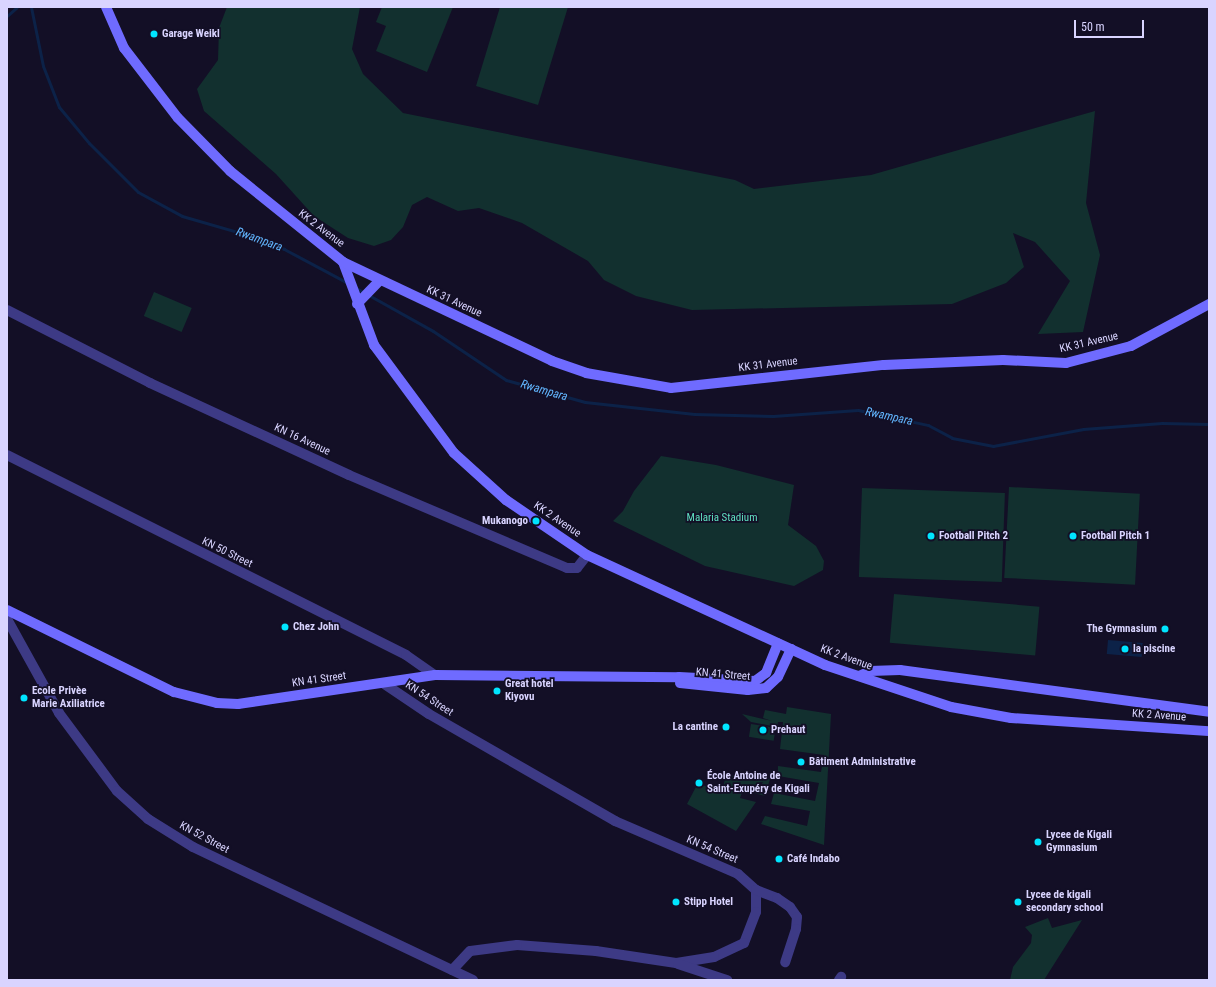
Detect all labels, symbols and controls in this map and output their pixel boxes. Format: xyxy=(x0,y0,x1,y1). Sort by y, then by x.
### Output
scale bar xyxy=(1076,12,1146,38)
text: 50 m xyxy=(1081,20,1105,34)
place label: Garage Weikl xyxy=(162,27,220,41)
marker: Garage Weikl xyxy=(149,29,159,39)
street label: KK 2 Avenue xyxy=(295,207,347,251)
water label: Rwampara xyxy=(234,225,284,255)
street label: KK 31 Avenue xyxy=(424,283,484,321)
street label: KK 31 Avenue xyxy=(1058,330,1120,356)
street label: KK 31 Avenue xyxy=(738,355,798,375)
water label: Rwampara xyxy=(519,377,569,405)
water label: Rwampara xyxy=(864,405,914,429)
street label: KN 16 Avenue xyxy=(272,421,332,459)
street label: KK 2 Avenue xyxy=(531,499,583,541)
park label: Malaria Stadium xyxy=(687,511,757,525)
place label: Mukanogo xyxy=(482,514,528,528)
marker: Mukanogo xyxy=(531,516,541,526)
place label: Football Pitch 2 xyxy=(939,529,1008,543)
place label: Football Pitch 1 xyxy=(1081,529,1150,543)
marker: Football Pitch 2 xyxy=(926,531,936,541)
marker: Football Pitch 1 xyxy=(1068,531,1078,541)
street label: KN 50 Street xyxy=(200,535,254,571)
place label: Chez John xyxy=(293,620,339,634)
marker: Chez John xyxy=(280,622,290,632)
place label: The Gymnasium xyxy=(1086,622,1157,636)
marker: The Gymnasium xyxy=(1160,624,1170,634)
place label: la piscine xyxy=(1133,642,1175,656)
street label: KK 2 Avenue xyxy=(818,643,874,673)
marker: la piscine xyxy=(1120,644,1130,654)
street label: KN 41 Street xyxy=(695,666,751,684)
street label: KN 41 Street xyxy=(291,670,347,690)
place label: Great hotel Kiyovu xyxy=(505,678,554,704)
street label: KN 54 Street xyxy=(403,679,455,719)
place label: Ecole Privèe Marie Axiliatrice xyxy=(32,685,105,711)
marker: Great hotel Kiyovu xyxy=(492,686,502,696)
marker: Ecole Privèe Marie Axiliatrice xyxy=(19,693,29,703)
street label: KK 2 Avenue xyxy=(1132,708,1186,724)
place label: La cantine xyxy=(673,720,718,734)
marker: La cantine xyxy=(721,722,731,732)
place label: Prehaut xyxy=(771,723,805,737)
marker: Prehaut xyxy=(758,725,768,735)
place label: Bâtiment Administrative xyxy=(809,755,916,769)
marker: Bâtiment Administrative xyxy=(796,757,806,767)
place label: École Antoine de Saint-Exupéry de Kigali xyxy=(707,770,810,796)
marker: École Antoine de Saint-Exupéry de Kigali xyxy=(694,778,704,788)
street label: KN 52 Street xyxy=(177,819,231,857)
place label: Lycee de Kigali Gymnasium xyxy=(1046,829,1112,855)
street label: KN 54 Street xyxy=(684,833,740,867)
marker: Lycee de Kigali Gymnasium xyxy=(1033,837,1043,847)
place label: Café Indabo xyxy=(787,852,840,866)
marker: Café Indabo xyxy=(774,854,784,864)
place label: Lycee de kigali secondary school xyxy=(1026,889,1103,915)
place label: Stipp Hotel xyxy=(684,895,733,909)
marker: Stipp Hotel xyxy=(671,897,681,907)
marker: Lycee de kigali secondary school xyxy=(1013,897,1023,907)

